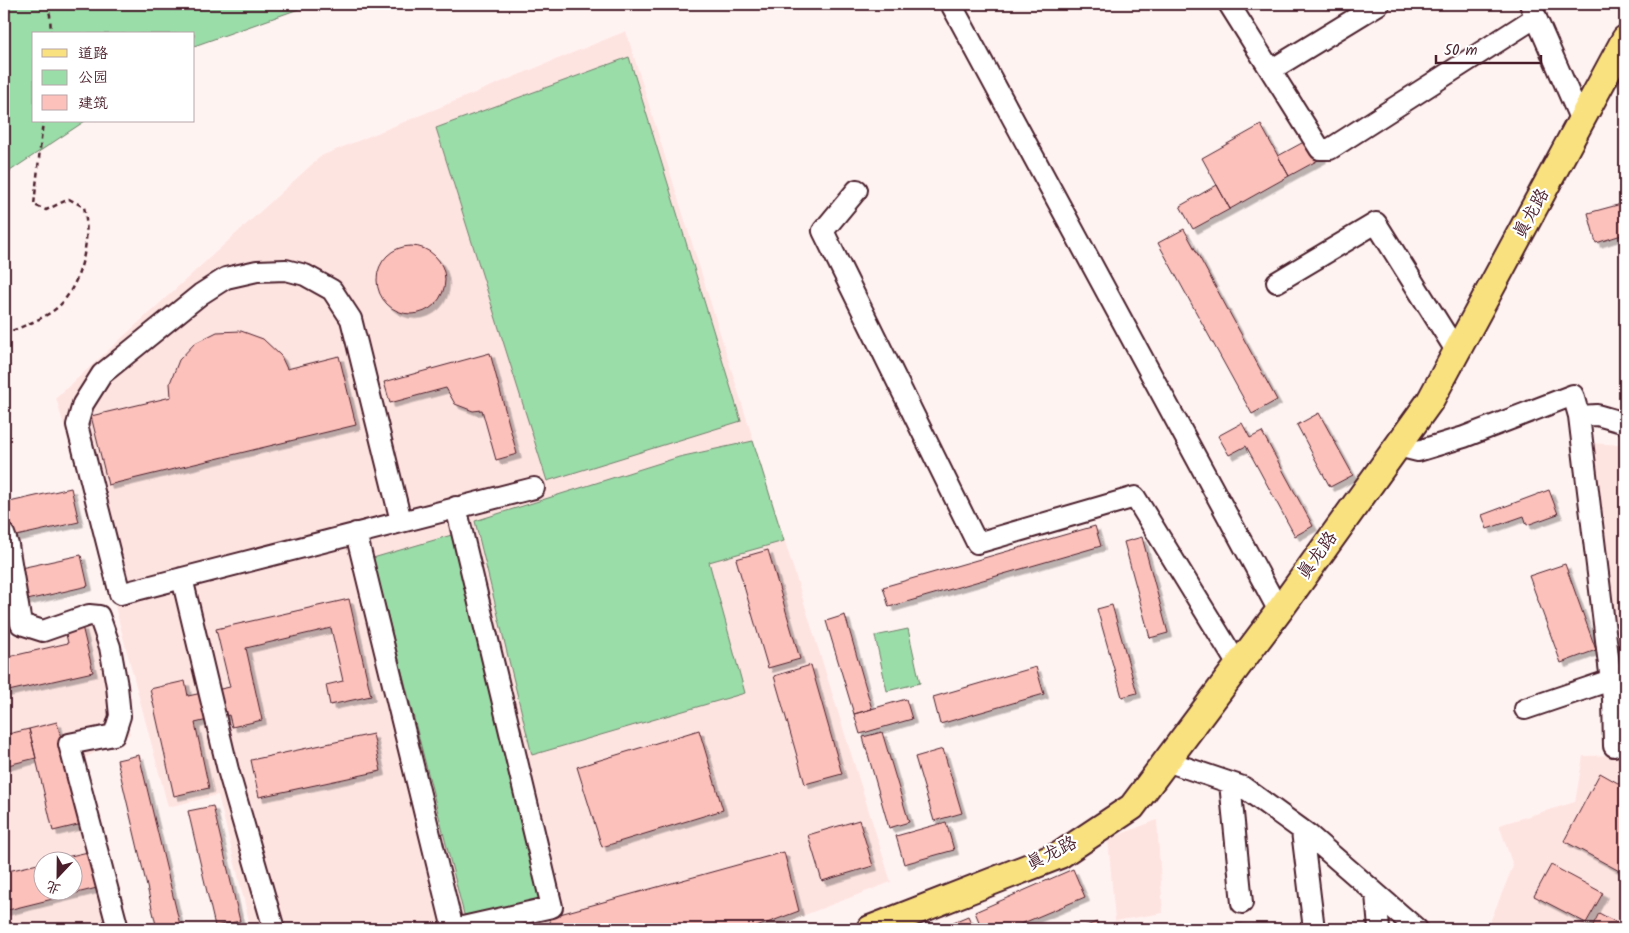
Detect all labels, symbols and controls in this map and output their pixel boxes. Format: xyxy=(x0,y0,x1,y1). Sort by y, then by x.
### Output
legend xyxy=(32,32,195,122)
scale bar xyxy=(1436,32,1542,64)
text: 50 m xyxy=(1444,39,1478,63)
text: 道路 xyxy=(78,42,108,66)
text: 公园 xyxy=(78,66,108,90)
text: 建筑 xyxy=(78,92,108,116)
street label: 真龙路 xyxy=(1506,183,1558,245)
street label: 真龙路 xyxy=(1290,526,1346,586)
street label: 真龙路 xyxy=(1021,829,1083,879)
north arrow xyxy=(32,850,82,900)
text: 北 xyxy=(43,874,64,900)

